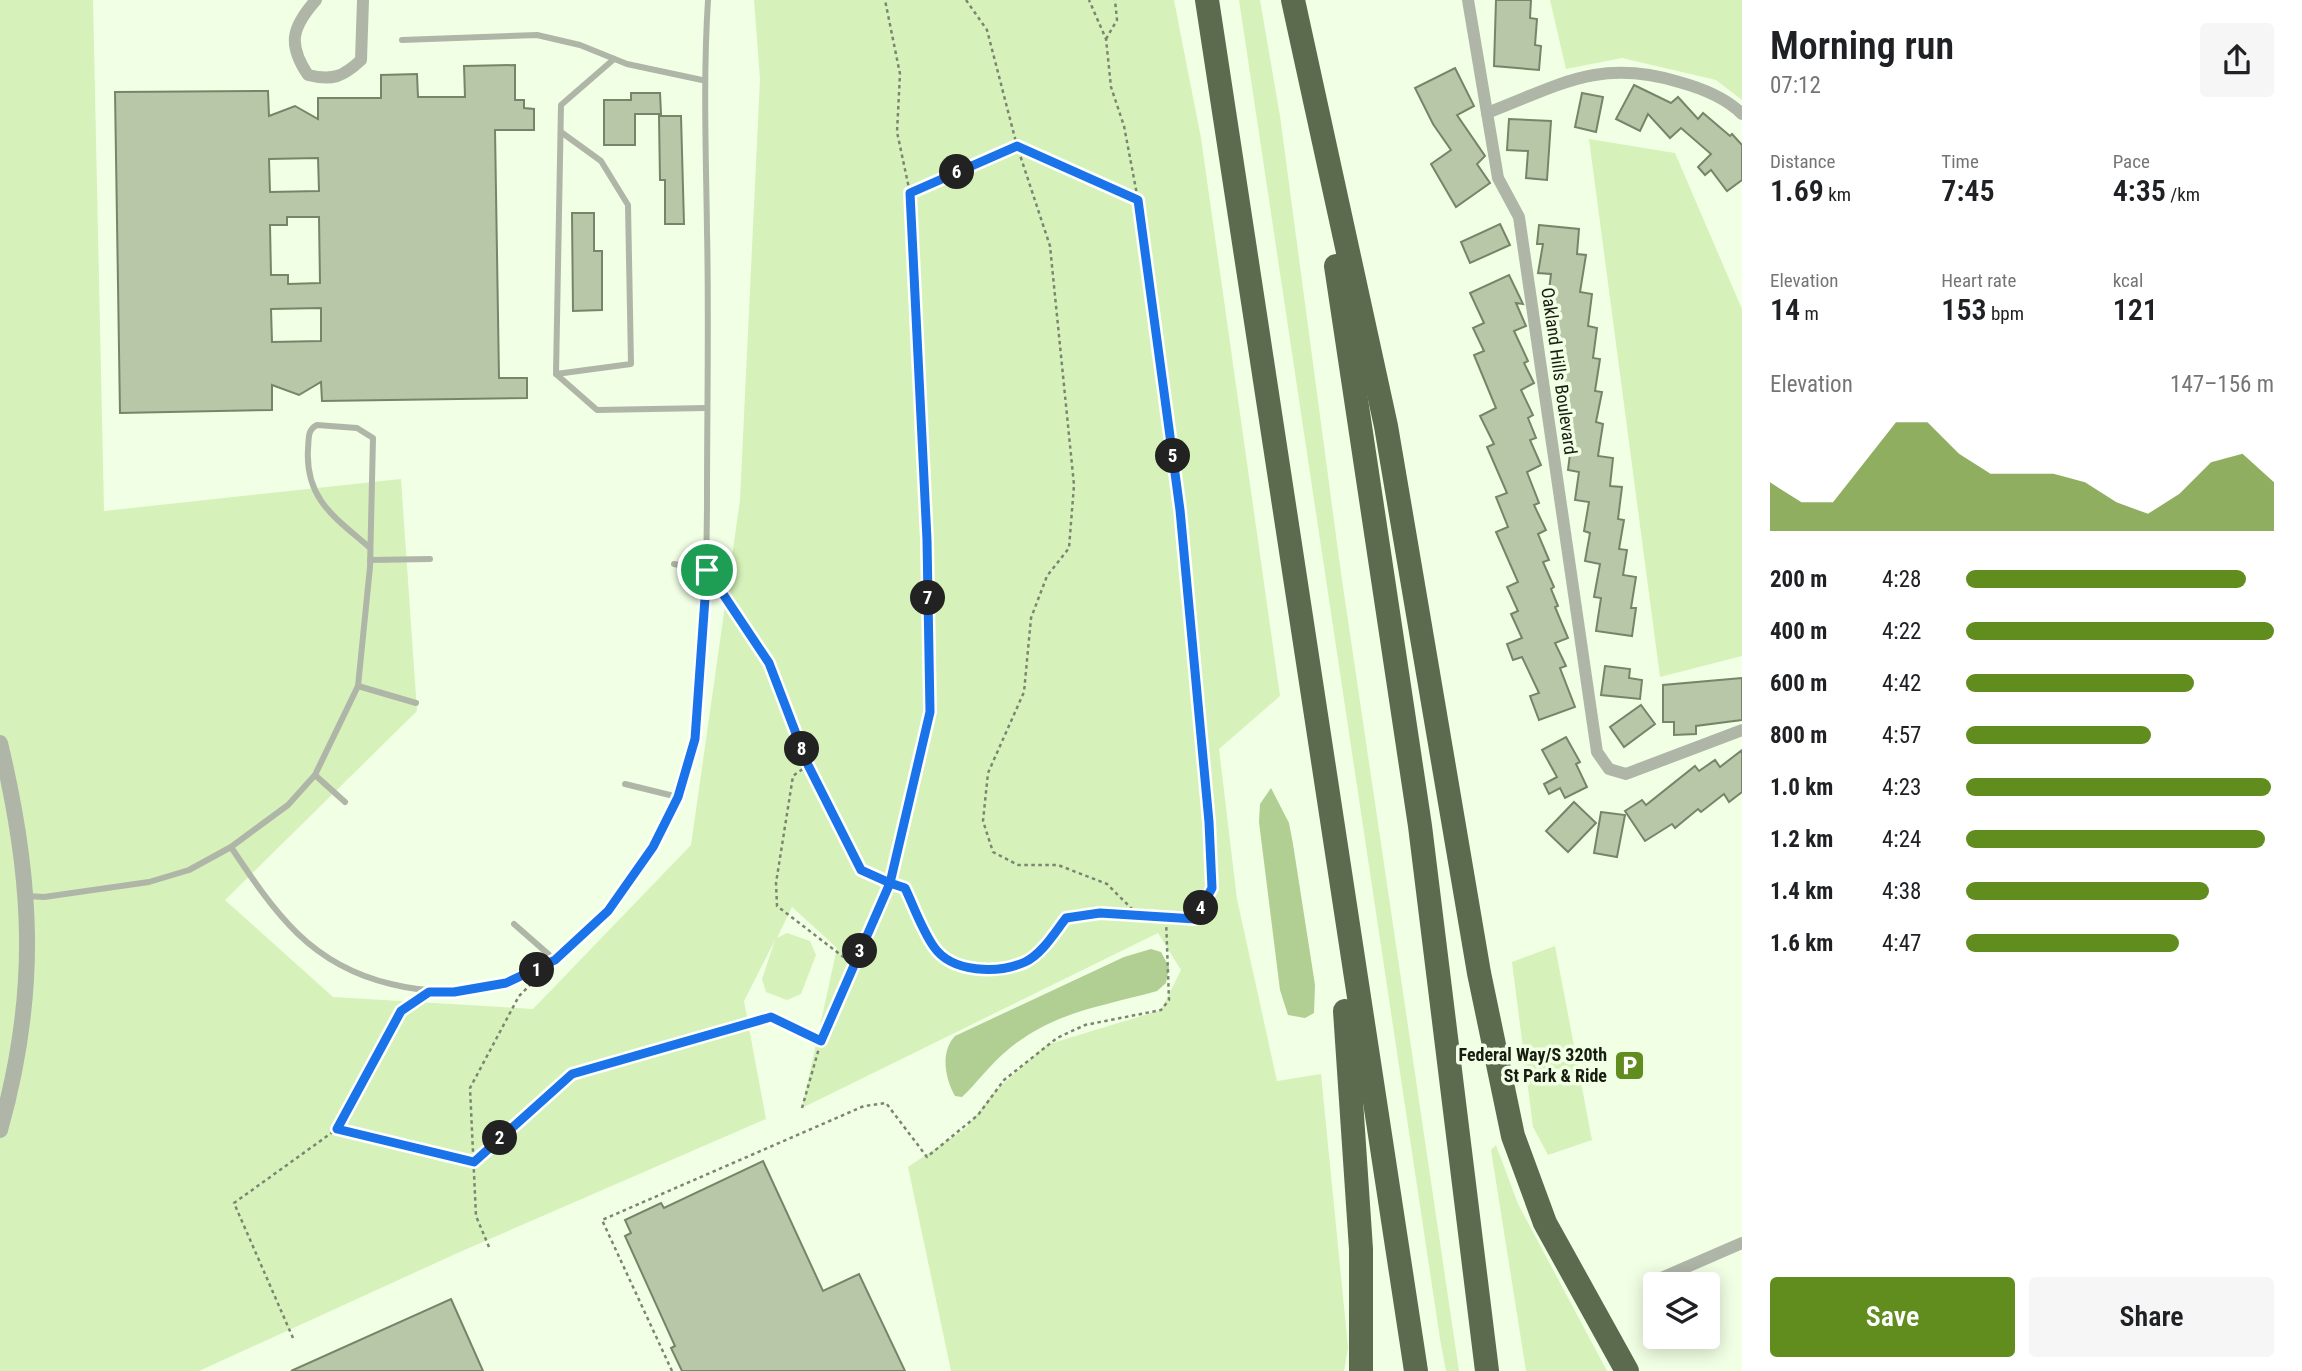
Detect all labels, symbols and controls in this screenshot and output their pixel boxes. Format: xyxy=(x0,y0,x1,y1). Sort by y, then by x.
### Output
button: share xyxy=(2200,23,2274,97)
text: Morning run xyxy=(1770,24,1954,68)
text: 07:12 xyxy=(1770,72,1821,99)
text: Distance xyxy=(1770,150,1835,173)
text: Time xyxy=(1941,150,1979,173)
text: Pace xyxy=(2113,150,2150,173)
pin: 6 xyxy=(940,154,974,190)
text: 6 xyxy=(952,160,961,183)
text: 1.69 xyxy=(1770,173,1824,208)
text: 7:45 xyxy=(1941,173,1995,208)
text: 4:35 xyxy=(2113,173,2166,208)
text: km xyxy=(1824,183,1851,206)
text: /km xyxy=(2166,183,2200,206)
text: Elevation xyxy=(1770,269,1838,292)
text: Heart rate xyxy=(1941,269,2016,292)
text: kcal xyxy=(2113,269,2143,292)
street label: Oakland Hills Boulevard xyxy=(1537,286,1582,456)
text: 14 xyxy=(1770,292,1800,327)
text: 153 xyxy=(1941,292,1987,327)
text: 121 xyxy=(2113,292,2158,327)
text: m xyxy=(1800,302,1819,325)
text: bpm xyxy=(1987,302,2024,325)
text: Elevation xyxy=(1770,371,1853,398)
text: 147–156 m xyxy=(2170,371,2274,398)
pin: 5 xyxy=(1156,438,1190,474)
text: 5 xyxy=(1168,444,1177,467)
pin xyxy=(677,540,737,600)
icon: arrive xyxy=(688,551,726,589)
text: 200 m xyxy=(1770,566,1827,593)
text: 4:28 xyxy=(1882,566,1921,593)
pin: 7 xyxy=(911,580,946,616)
text: 7 xyxy=(923,586,932,609)
text: 400 m xyxy=(1770,618,1827,645)
text: 4:22 xyxy=(1882,618,1921,645)
text: 600 m xyxy=(1770,670,1827,697)
text: 4:42 xyxy=(1882,670,1921,697)
text: 800 m xyxy=(1770,722,1827,749)
text: 4:57 xyxy=(1882,722,1921,749)
pin: 8 xyxy=(784,732,820,766)
text: 8 xyxy=(797,737,806,760)
text: 1.0 km xyxy=(1770,774,1833,801)
text: 4:23 xyxy=(1882,774,1921,801)
text: 1.2 km xyxy=(1770,826,1833,853)
text: 4:24 xyxy=(1882,826,1921,853)
text: 1.4 km xyxy=(1770,878,1833,905)
text: 4:38 xyxy=(1882,878,1921,905)
pin: 4 xyxy=(1184,890,1218,926)
text: 4 xyxy=(1196,896,1205,919)
text: 1.6 km xyxy=(1770,930,1833,957)
text: 4:47 xyxy=(1882,930,1921,957)
pin: 3 xyxy=(842,934,878,968)
text: 3 xyxy=(855,939,864,962)
pin: 1 xyxy=(520,953,554,988)
text: 1 xyxy=(532,958,541,981)
place label: Federal Way/S 320th St Park & Ride xyxy=(1459,1044,1607,1086)
parking icon: Federal Way/S 320th St Park & Ride xyxy=(1613,1048,1647,1082)
pin: 2 xyxy=(482,1120,518,1156)
text: 2 xyxy=(495,1126,504,1149)
map controls xyxy=(1643,1272,1720,1349)
button: layers xyxy=(1643,1272,1720,1349)
button: Save xyxy=(1770,1277,2015,1357)
button: Share xyxy=(2029,1277,2274,1357)

